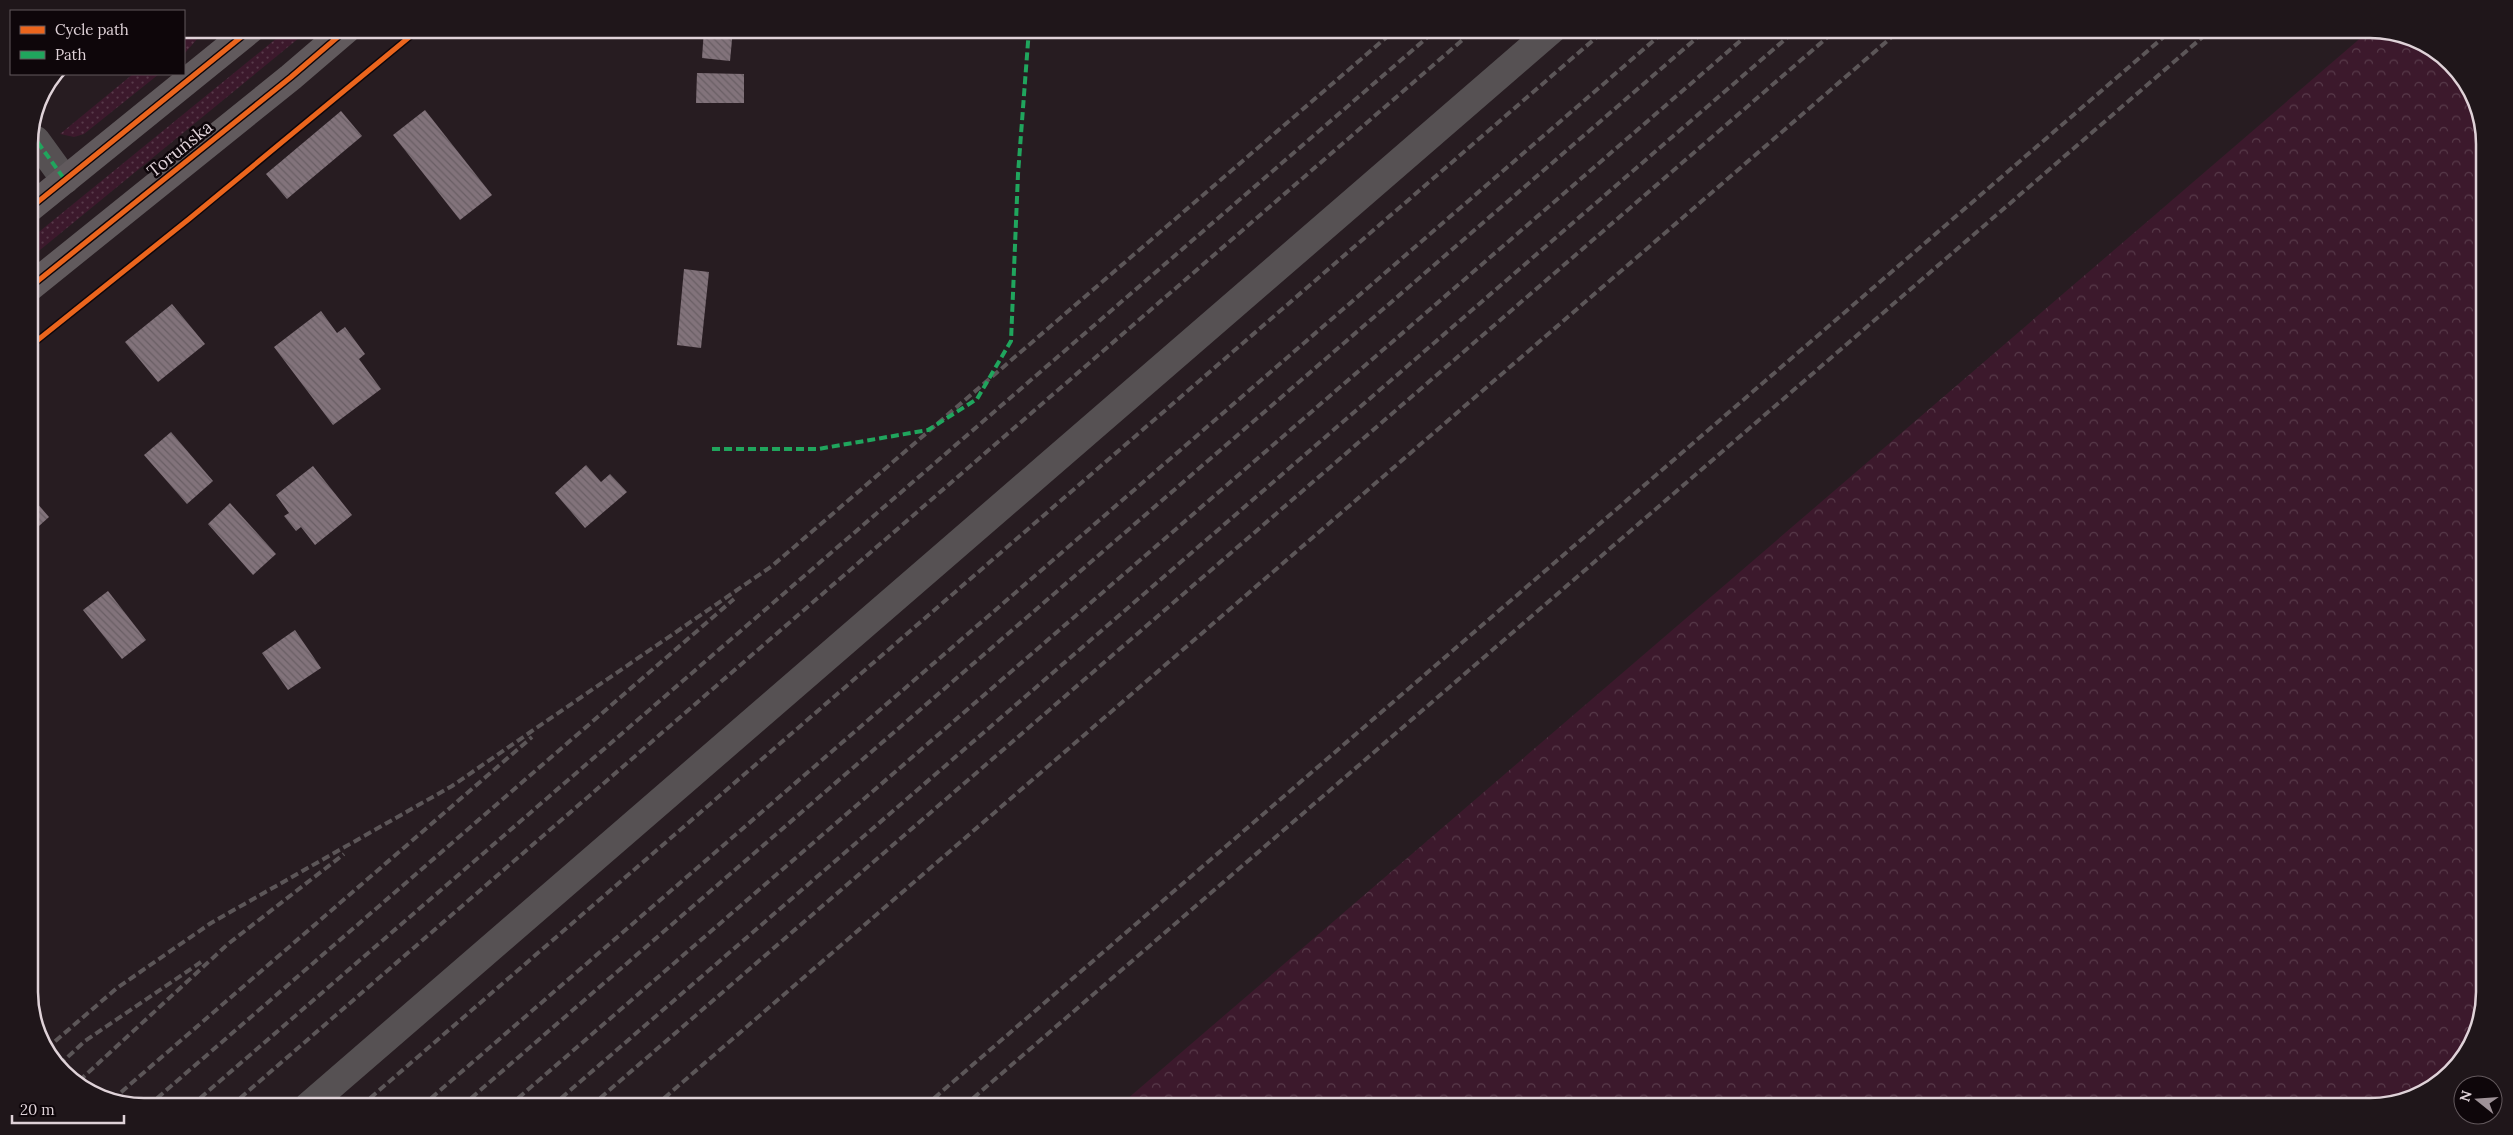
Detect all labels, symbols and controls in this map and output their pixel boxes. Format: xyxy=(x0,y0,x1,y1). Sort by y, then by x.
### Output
legend xyxy=(10,10,185,75)
text: Cycle path xyxy=(55,20,129,39)
text: Path xyxy=(55,45,86,64)
street label: Toruńska xyxy=(142,115,217,182)
north arrow xyxy=(2453,1075,2503,1125)
text: N xyxy=(2455,1088,2476,1104)
scale bar xyxy=(12,1092,125,1124)
text: 20 m xyxy=(20,1100,55,1119)

